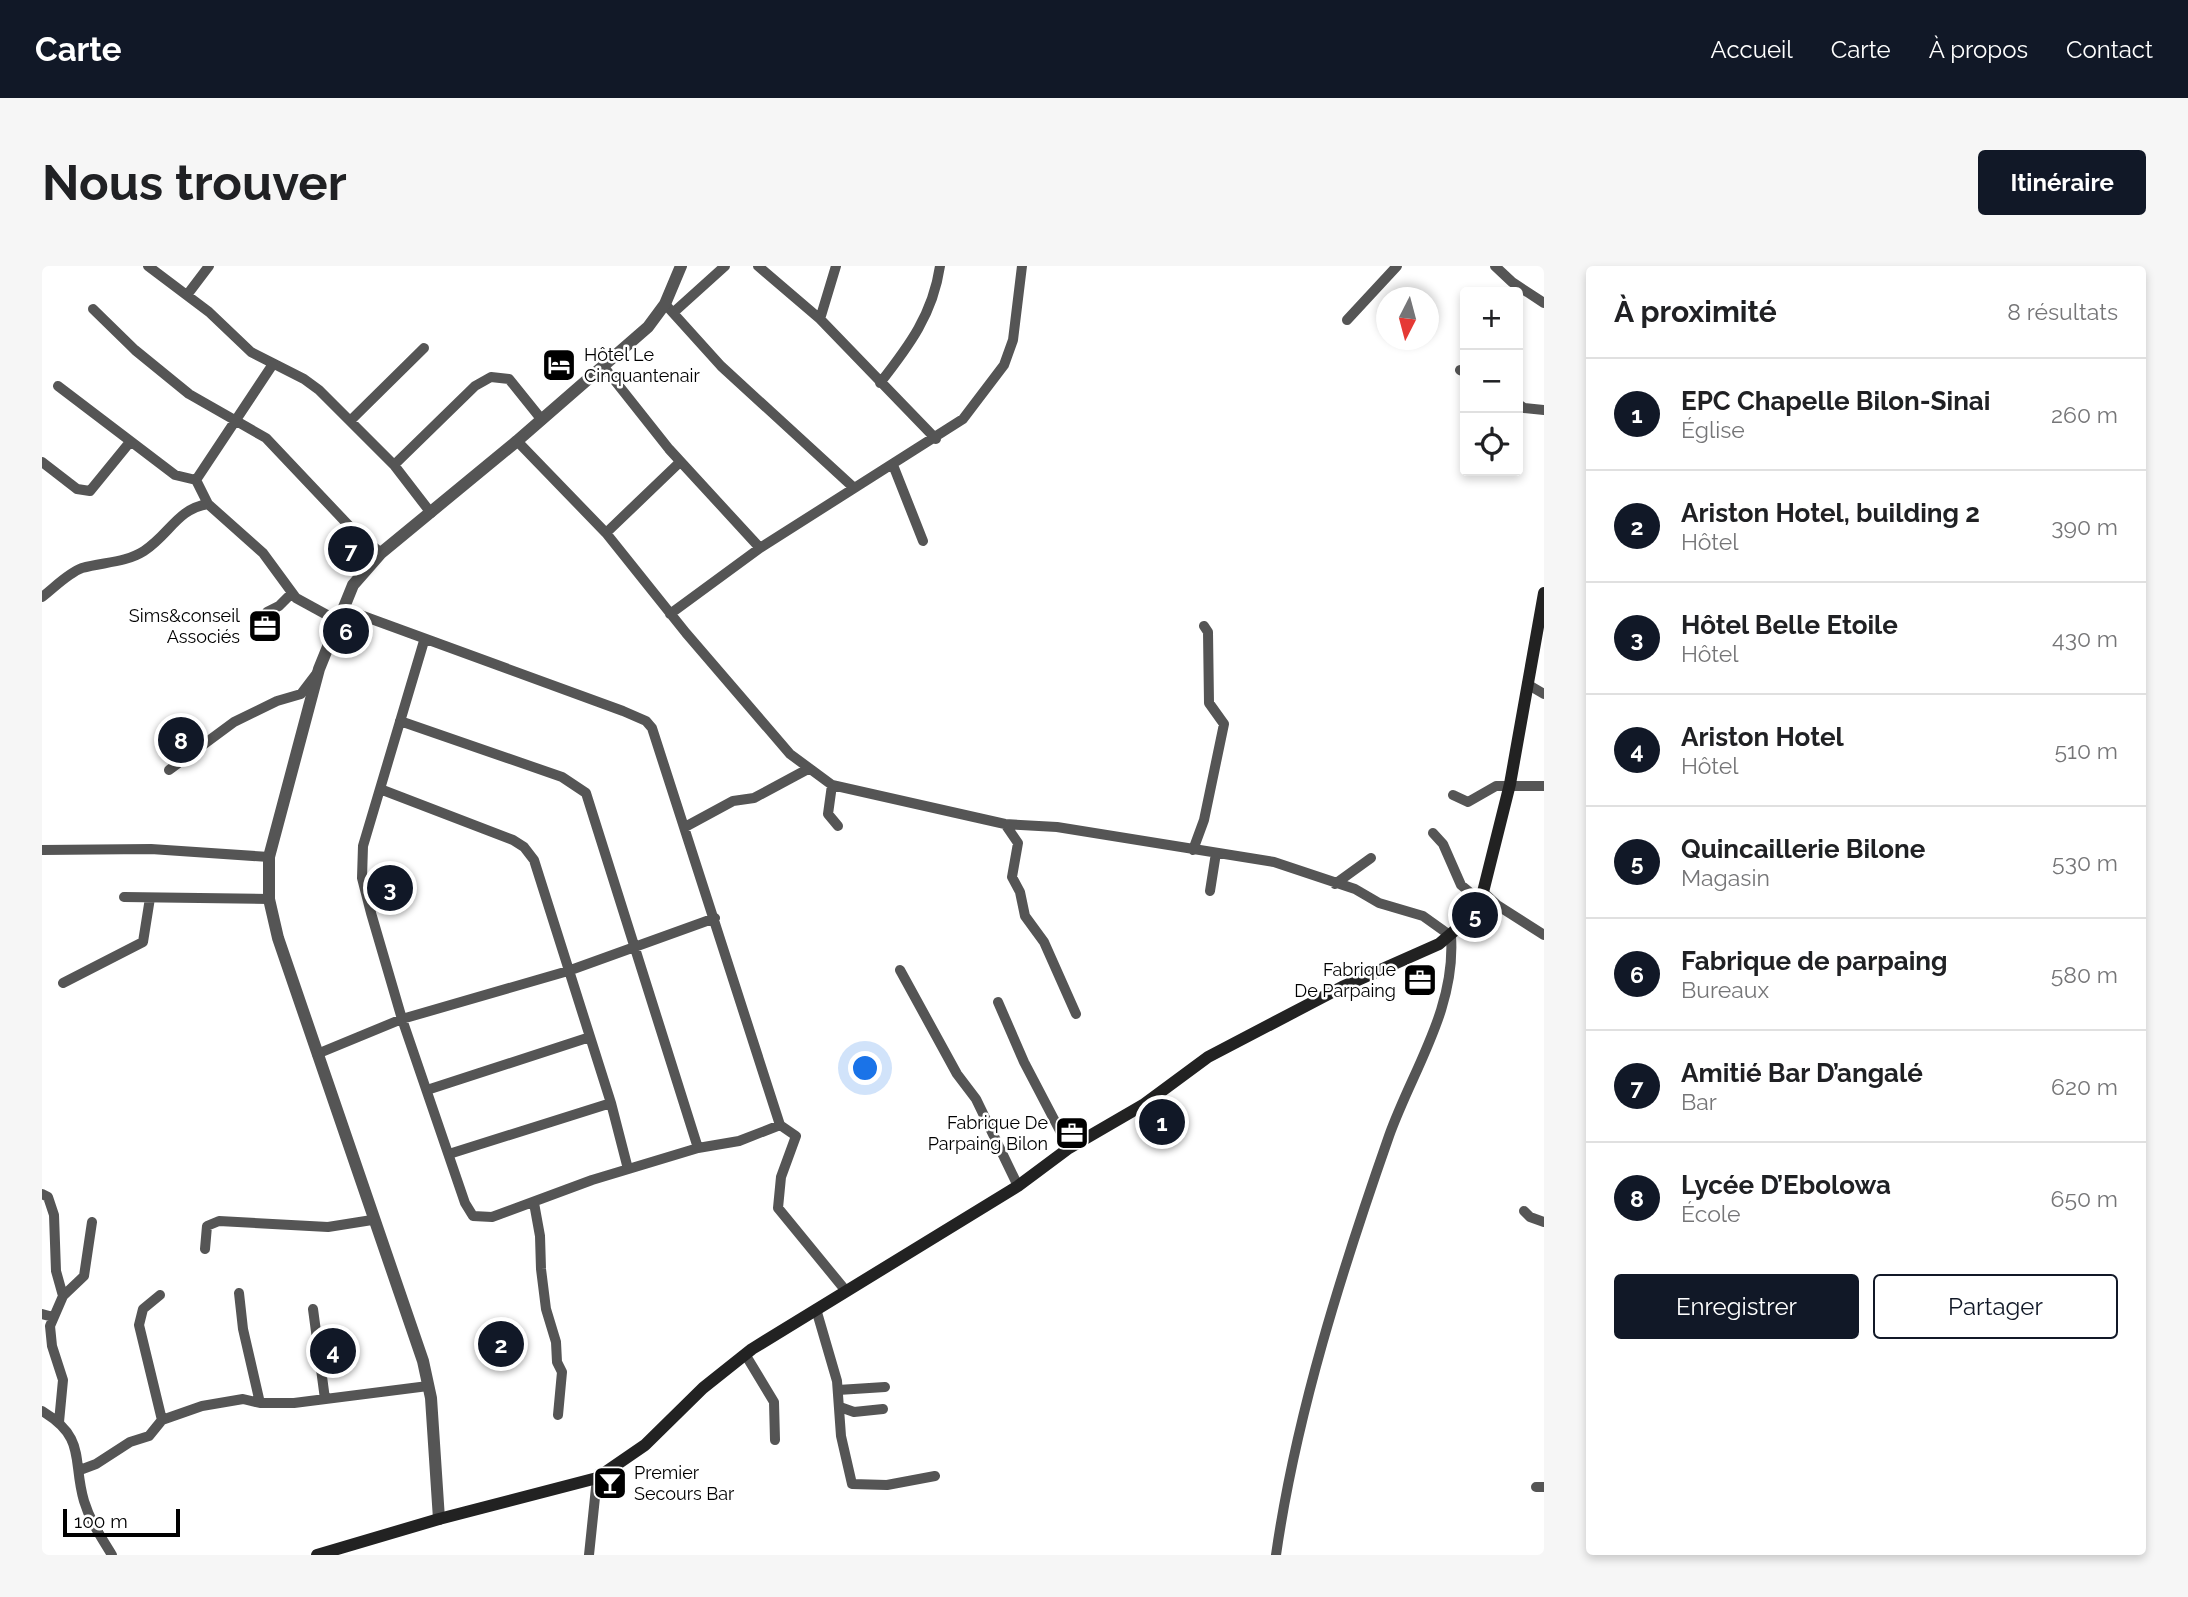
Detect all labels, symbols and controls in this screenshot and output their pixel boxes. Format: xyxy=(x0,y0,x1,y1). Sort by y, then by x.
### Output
text: Carte xyxy=(35,30,122,69)
text: Accueil xyxy=(1711,35,1793,64)
text: Carte xyxy=(1831,35,1891,64)
text: À propos xyxy=(1929,35,2028,64)
text: Contact xyxy=(2066,35,2153,64)
button: Itinéraire xyxy=(1978,150,2146,215)
text: Nous trouver xyxy=(42,154,347,211)
north arrow xyxy=(1376,287,1439,350)
map controls xyxy=(1460,287,1523,476)
button: + xyxy=(1460,287,1523,350)
text: À proximité xyxy=(1614,294,1777,329)
text: 8 résultats xyxy=(2007,298,2118,325)
place label: Hôtel Le Cinquantenair xyxy=(584,344,700,386)
hotel icon: Hôtel Le Cinquantenair xyxy=(540,346,578,384)
button: − xyxy=(1460,350,1523,413)
text: EPC Chapelle Bilon-Sinai xyxy=(1681,386,1990,416)
text: 1 xyxy=(1631,401,1643,428)
text: 260 m xyxy=(2051,401,2118,428)
button: locate xyxy=(1460,413,1523,476)
text: Église xyxy=(1681,416,1745,443)
text: Ariston Hotel, building 2 xyxy=(1681,498,1980,528)
text: 2 xyxy=(1631,513,1643,540)
text: 390 m xyxy=(2051,513,2118,540)
pin: 7 xyxy=(328,523,374,575)
text: Hôtel xyxy=(1681,528,1739,555)
place label: Sims&conseil Associés xyxy=(129,605,240,647)
pin: 6 xyxy=(323,605,369,657)
office icon: Sims&conseil Associés xyxy=(246,607,284,645)
text: Hôtel Belle Etoile xyxy=(1681,610,1898,640)
text: 3 xyxy=(1631,625,1643,652)
text: 430 m xyxy=(2052,625,2118,652)
text: Hôtel xyxy=(1681,640,1739,667)
pin: 8 xyxy=(158,714,204,766)
text: Ariston Hotel xyxy=(1681,722,1844,752)
text: 4 xyxy=(1630,737,1644,764)
text: 510 m xyxy=(2055,737,2118,764)
text: Hôtel xyxy=(1681,752,1739,779)
text: Quincaillerie Bilone xyxy=(1681,834,1925,864)
text: 5 xyxy=(1631,849,1643,876)
text: 530 m xyxy=(2052,849,2118,876)
pin: 3 xyxy=(367,862,413,914)
text: Magasin xyxy=(1681,864,1770,891)
pin: 5 xyxy=(1452,889,1498,941)
text: Fabrique de parpaing xyxy=(1681,946,1948,976)
place label: Fabrique De Parpaing xyxy=(1294,959,1396,1001)
office icon: Fabrique De Parpaing xyxy=(1401,961,1439,999)
text: 6 xyxy=(1630,961,1644,988)
text: 580 m xyxy=(2051,961,2118,988)
text: Bureaux xyxy=(1681,976,1769,1003)
your location xyxy=(848,1051,882,1085)
text: Amitié Bar D’angalé xyxy=(1681,1058,1923,1088)
text: 7 xyxy=(1631,1073,1643,1100)
text: 620 m xyxy=(2051,1073,2118,1100)
text: Bar xyxy=(1681,1088,1717,1115)
pin: 1 xyxy=(1139,1096,1185,1148)
place label: Fabrique De Parpaing Bilon xyxy=(928,1112,1048,1154)
office icon: Fabrique De Parpaing Bilon xyxy=(1053,1114,1091,1152)
text: Lycée D’Ebolowa xyxy=(1681,1170,1891,1200)
text: 8 xyxy=(1630,1185,1644,1212)
text: 650 m xyxy=(2051,1185,2118,1212)
text: École xyxy=(1681,1200,1741,1227)
button: Enregistrer xyxy=(1614,1274,1859,1339)
button: Partager xyxy=(1873,1274,2118,1339)
pin: 2 xyxy=(478,1318,524,1370)
pin: 4 xyxy=(310,1325,356,1377)
place label: Premier Secours Bar xyxy=(634,1462,735,1504)
bar icon: Premier Secours Bar xyxy=(591,1464,629,1502)
scale bar xyxy=(63,1506,180,1538)
text: 100 m xyxy=(74,1510,128,1532)

